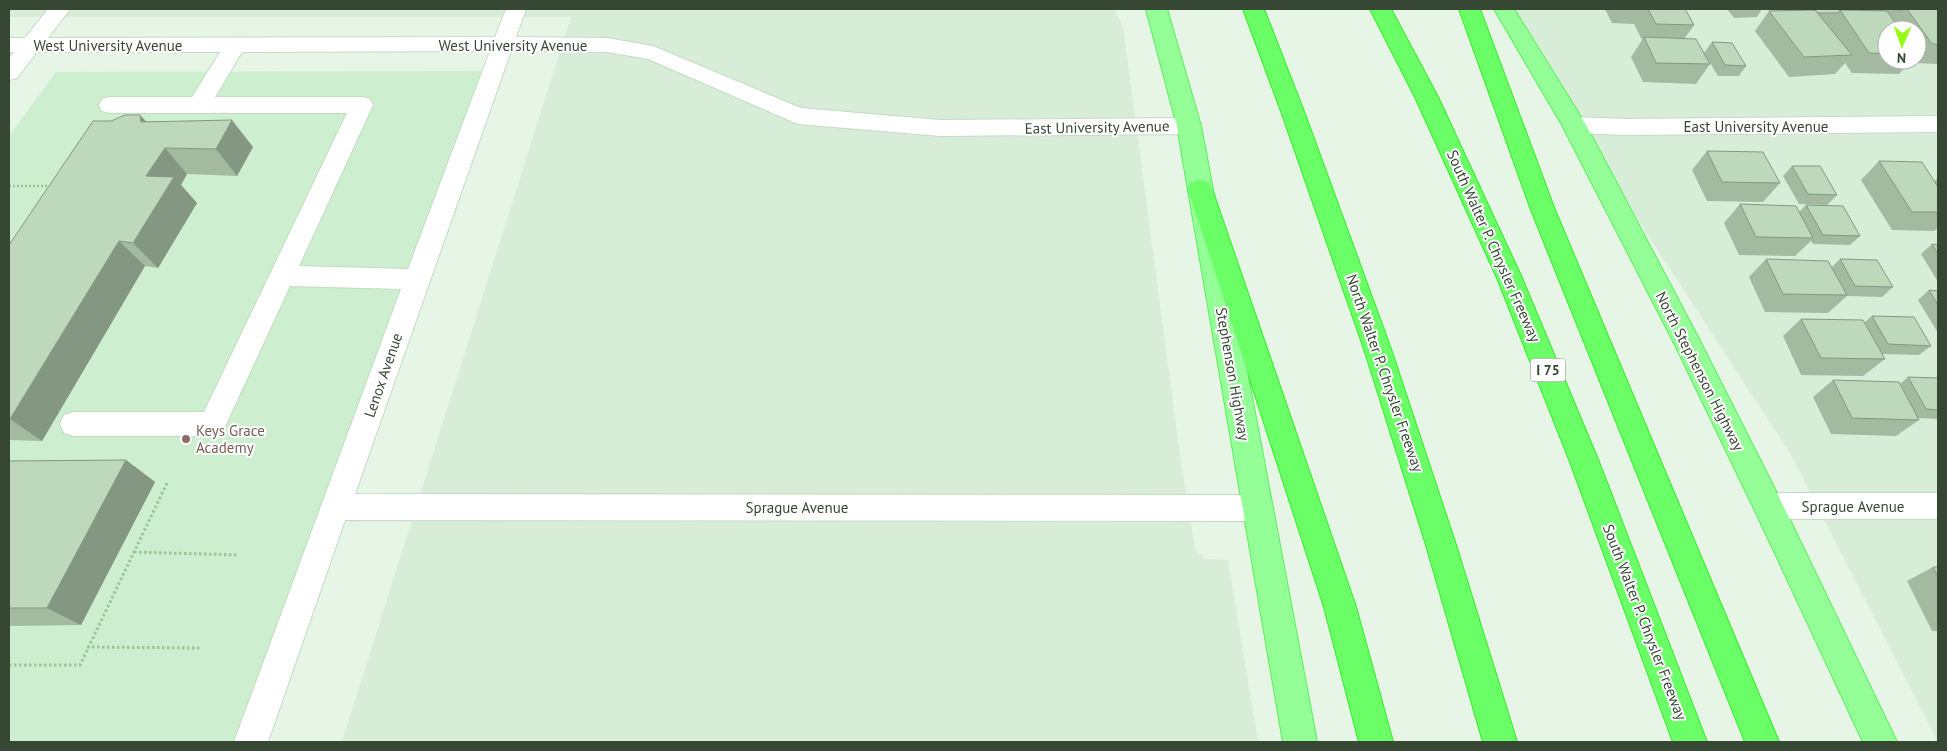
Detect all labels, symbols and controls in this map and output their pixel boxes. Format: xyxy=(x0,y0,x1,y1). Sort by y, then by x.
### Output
north arrow xyxy=(1877,20,1927,70)
street label: West University Avenue xyxy=(34,36,182,55)
street label: West University Avenue xyxy=(439,36,587,55)
text: N xyxy=(1897,49,1906,67)
street label: East University Avenue xyxy=(1024,116,1170,138)
street label: East University Avenue xyxy=(1684,117,1828,136)
street label: South Walter P. Chrysler Freeway xyxy=(1443,147,1545,345)
street label: North Walter P. Chrysler Freeway xyxy=(1342,272,1428,474)
street label: North Stephenson Highway xyxy=(1652,288,1748,454)
street label: Stephenson Highway xyxy=(1212,306,1254,442)
street label: Lenox Avenue xyxy=(360,330,406,420)
road number: I 75 xyxy=(1530,358,1566,382)
place label: Keys Grace Academy xyxy=(196,421,265,457)
marker: Keys Grace Academy xyxy=(180,433,192,445)
street label: Sprague Avenue xyxy=(1802,497,1904,516)
street label: Sprague Avenue xyxy=(746,498,848,517)
street label: South Walter P. Chrysler Freeway xyxy=(1599,521,1691,723)

